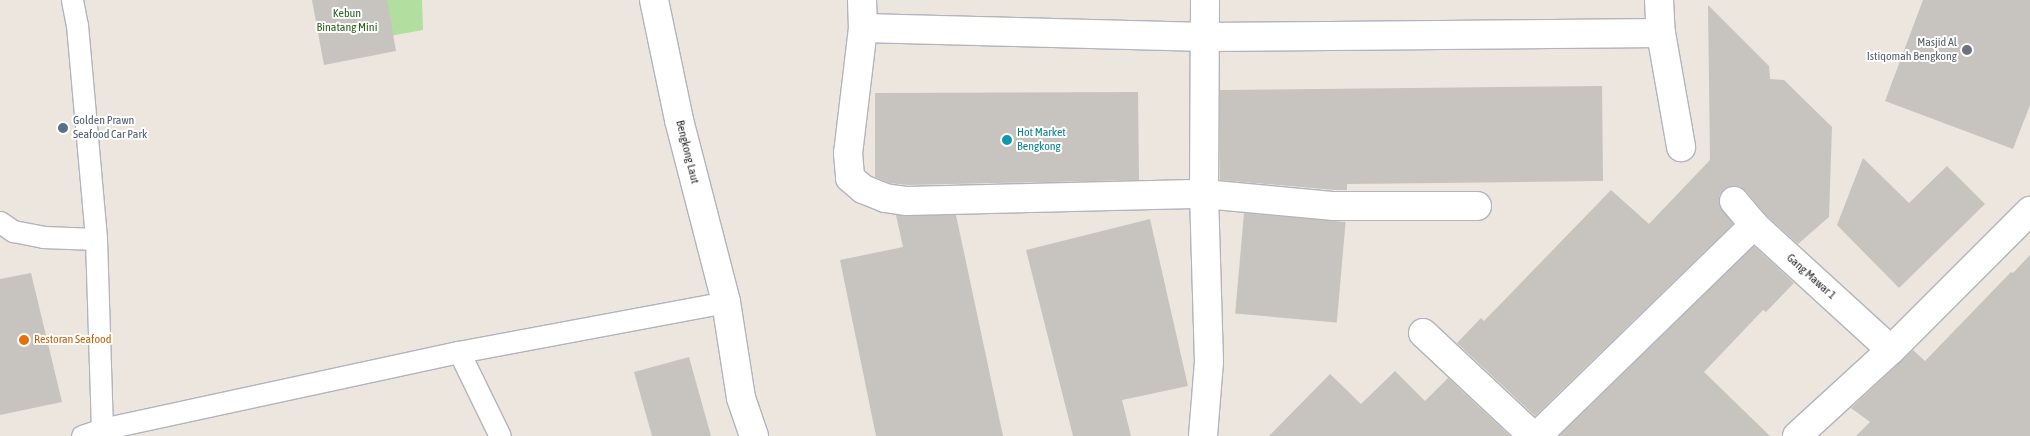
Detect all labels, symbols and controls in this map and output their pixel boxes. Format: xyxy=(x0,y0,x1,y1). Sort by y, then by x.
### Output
park label: Kebun Binatang Mini xyxy=(317,7,377,35)
place label: Masjid Al Istiqomah Bengkong xyxy=(1867,36,1957,64)
marker: Masjid Al Istiqomah Bengkong xyxy=(1961,44,1973,56)
place label: Golden Prawn Seafood Car Park xyxy=(73,114,147,142)
street label: Bengkong Laut xyxy=(672,119,702,185)
marker: Golden Prawn Seafood Car Park xyxy=(57,122,69,134)
place label: Hot Market Bengkong xyxy=(1017,126,1066,154)
marker: Hot Market Bengkong xyxy=(1001,134,1013,146)
street label: Gang Mawar 1 xyxy=(1783,251,1839,303)
place label: Restoran Seafood xyxy=(34,333,111,347)
marker: Restoran Seafood xyxy=(18,334,30,346)

